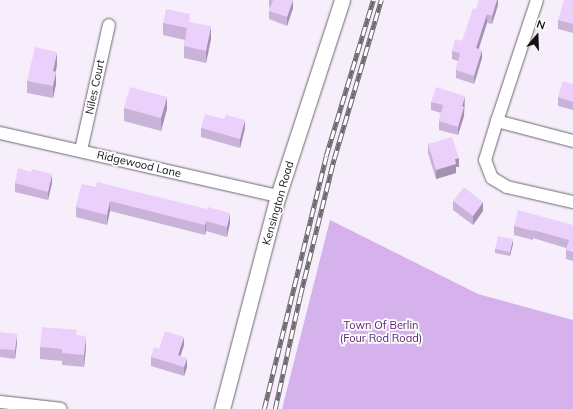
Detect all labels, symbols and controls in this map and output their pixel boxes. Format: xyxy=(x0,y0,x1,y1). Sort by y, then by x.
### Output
north arrow xyxy=(517,16,557,56)
text: N xyxy=(535,17,547,33)
street label: Niles Court xyxy=(83,58,107,116)
street label: Ridgewood Lane xyxy=(96,148,182,180)
street label: Kensington Road xyxy=(260,159,296,247)
park label: Town Of Berlin (Four Rod Road) xyxy=(340,319,422,345)

